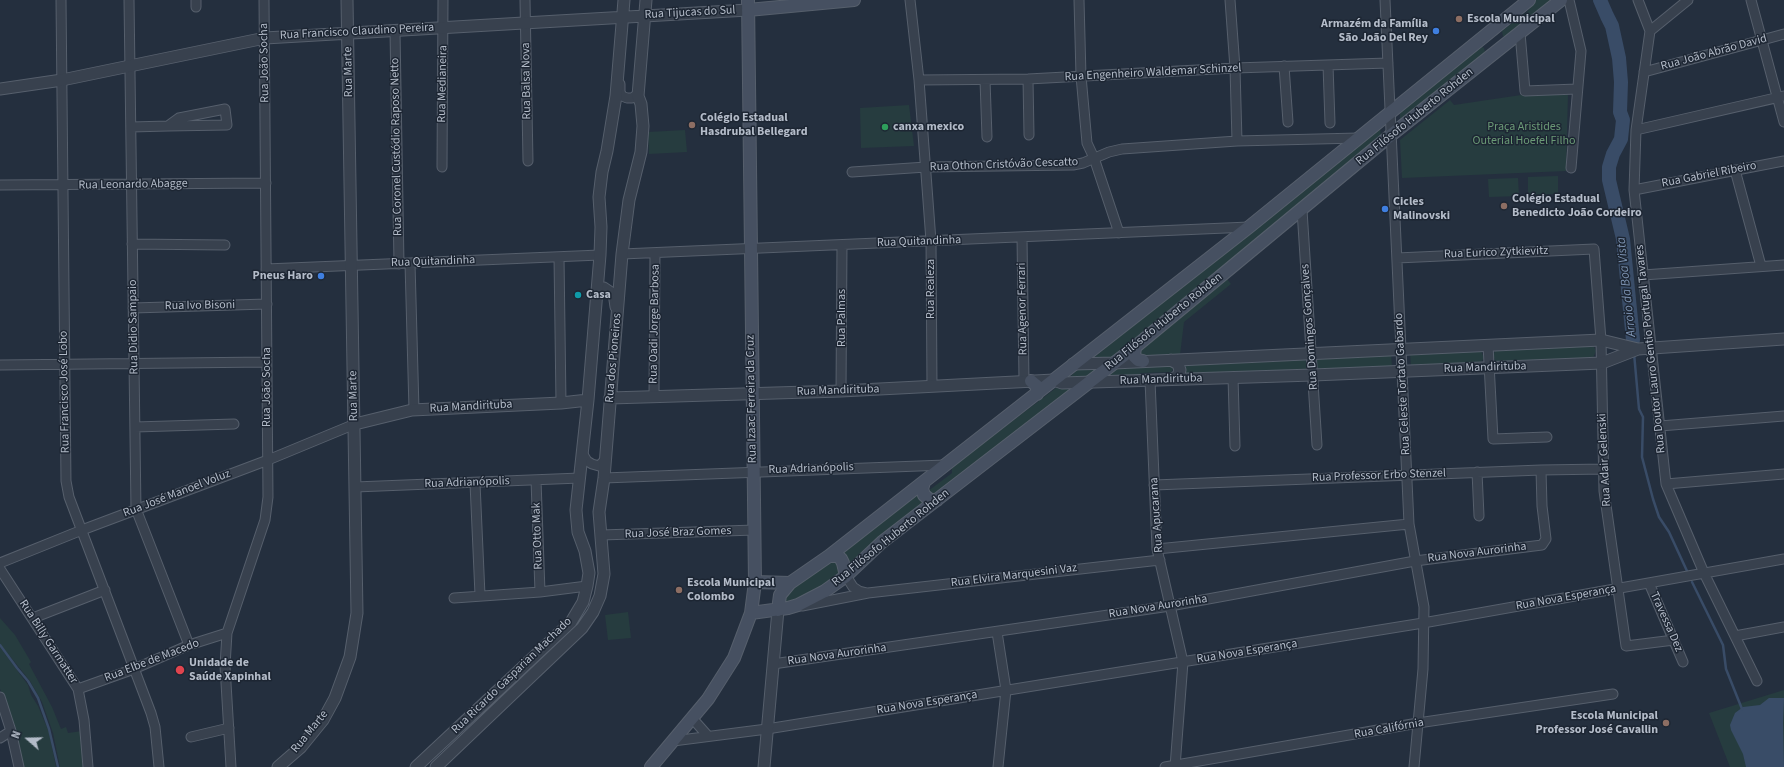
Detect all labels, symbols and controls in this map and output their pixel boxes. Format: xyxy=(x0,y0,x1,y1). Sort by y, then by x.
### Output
street label: Rua Tijucas do Sul xyxy=(644,3,736,23)
place label: Escola Municipal xyxy=(1467,12,1555,26)
marker: Escola Municipal xyxy=(1454,14,1464,24)
place label: Armazém da Família São João Del Rey xyxy=(1321,17,1428,45)
street label: Rua Francisco Claudino Pereira xyxy=(279,21,435,43)
street label: Rua João Socha xyxy=(257,23,273,103)
marker: Armazém da Família São João Del Rey xyxy=(1431,26,1441,36)
street label: Rua João Abrão David xyxy=(1659,32,1769,74)
street label: Rua Balsa Nova xyxy=(519,42,535,120)
street label: Rua Medianeira xyxy=(435,45,451,123)
street label: Rua Marte xyxy=(341,47,357,97)
street label: Rua Coronel Custódio Raposo Netto xyxy=(388,58,406,236)
street label: Rua Engenheiro Waldemar Schinzel xyxy=(1064,61,1242,85)
street label: Rua Filósofo Huberto Rohden xyxy=(1353,65,1477,169)
place label: Colégio Estadual Hasdrubal Bellegard xyxy=(700,111,808,139)
marker: Colégio Estadual Hasdrubal Bellegard xyxy=(687,120,697,130)
place label: canxa mexico xyxy=(893,120,964,134)
park label: Praça Aristides Outerial Hoefel Filho xyxy=(1473,120,1575,148)
marker: canxa mexico xyxy=(880,122,890,132)
street label: Rua Othon Cristóvão Cescatto xyxy=(930,155,1078,175)
street label: Rua Gabriel Ribeiro xyxy=(1660,159,1758,191)
street label: Rua Leonardo Abagge xyxy=(78,177,188,193)
place label: Colégio Estadual Benedicto João Cordeiro xyxy=(1512,192,1642,220)
place label: Cicles Malinovski xyxy=(1393,195,1450,223)
marker: Colégio Estadual Benedicto João Cordeiro xyxy=(1499,201,1509,211)
marker: Cicles Malinovski xyxy=(1380,204,1390,214)
street label: Rua Quitandinha xyxy=(877,233,961,251)
water label: Arroio da Boa Vista xyxy=(1614,236,1640,338)
street label: Rua Eurico Zytkievitz xyxy=(1444,244,1548,262)
street label: Rua Doutor Lauro Gentio Portugal Tavares xyxy=(1633,244,1669,454)
street label: Rua Quitandinha xyxy=(391,253,475,271)
street label: Rua Realeza xyxy=(924,259,938,319)
street label: Rua Agenor Ferrari xyxy=(1015,263,1031,355)
street label: Rua Domingos Gonçalves xyxy=(1298,263,1322,391)
street label: Rua Oadi Jorge Barbosa xyxy=(647,264,663,384)
place label: Pneus Haro xyxy=(253,269,313,283)
street label: Rua Filósofo Huberto Rohden xyxy=(1102,270,1226,374)
marker: Pneus Haro xyxy=(316,271,326,281)
street label: Rua Didio Sampaio xyxy=(126,279,142,375)
place label: Casa xyxy=(586,288,611,302)
street label: Rua Palmas xyxy=(835,289,849,347)
marker: Casa xyxy=(573,290,583,300)
street label: Rua Ivo Bisoni xyxy=(165,298,235,314)
street label: Rua Celeste Tortato Gabardo xyxy=(1392,312,1414,456)
street label: Rua dos Pioneiros xyxy=(603,313,625,403)
street label: Rua Francisco José Lobo xyxy=(57,331,73,453)
street label: Rua Izaac Ferreira da Cruz xyxy=(744,335,760,463)
street label: Rua João Socha xyxy=(260,347,274,427)
street label: Rua Mandirituba xyxy=(1443,359,1527,377)
street label: Rua Marte xyxy=(346,371,362,421)
street label: Rua Mandirituba xyxy=(1119,371,1203,389)
street label: Rua Mandirituba xyxy=(796,382,880,400)
street label: Rua Mandirituba xyxy=(429,398,513,416)
street label: Rua Adair Gelenski xyxy=(1595,413,1615,507)
street label: Rua Adrianópolis xyxy=(768,460,854,478)
street label: Rua Professor Erbo Stenzel xyxy=(1312,466,1446,486)
street label: Rua José Manoel Voluz xyxy=(121,467,233,521)
street label: Rua Adrianópolis xyxy=(424,474,510,492)
street label: Rua Apucarana xyxy=(1147,477,1167,553)
street label: Rua Filósofo Huberto Rohden xyxy=(829,486,953,590)
street label: Rua Otto Mak xyxy=(530,502,546,570)
street label: Rua José Braz Gomes xyxy=(624,524,732,542)
street label: Rua Nova Aurorinha xyxy=(1427,540,1527,566)
street label: Rua Elvira Marquesini Vaz xyxy=(950,561,1078,591)
place label: Escola Municipal Colombo xyxy=(687,576,775,604)
street label: Rua Nova Esperança xyxy=(1515,582,1617,614)
marker: Escola Municipal Colombo xyxy=(674,585,684,595)
street label: Travessa Dez xyxy=(1646,590,1686,654)
street label: Rua Nova Aurorinha xyxy=(1108,592,1208,622)
street label: Rua Billy Garmatter xyxy=(15,597,81,687)
street label: Rua Ricardo Gasparian Machado xyxy=(449,615,575,737)
street label: Rua Elbe de Macedo xyxy=(103,636,201,686)
street label: Rua Nova Esperança xyxy=(1196,637,1298,667)
street label: Rua Nova Aurorinha xyxy=(787,641,887,669)
place label: Unidade de Saúde Xapinhal xyxy=(189,656,271,684)
marker: Unidade de Saúde Xapinhal xyxy=(174,664,186,676)
street label: Rua Nova Esperança xyxy=(876,688,978,718)
street label: Rua Marte xyxy=(288,708,332,756)
place label: Escola Municipal Professor José Cavallin xyxy=(1536,709,1658,737)
street label: Rua Califórnia xyxy=(1353,716,1425,742)
marker: Escola Municipal Professor José Cavallin xyxy=(1661,718,1671,728)
north arrow xyxy=(8,719,48,759)
text: N xyxy=(8,729,25,741)

